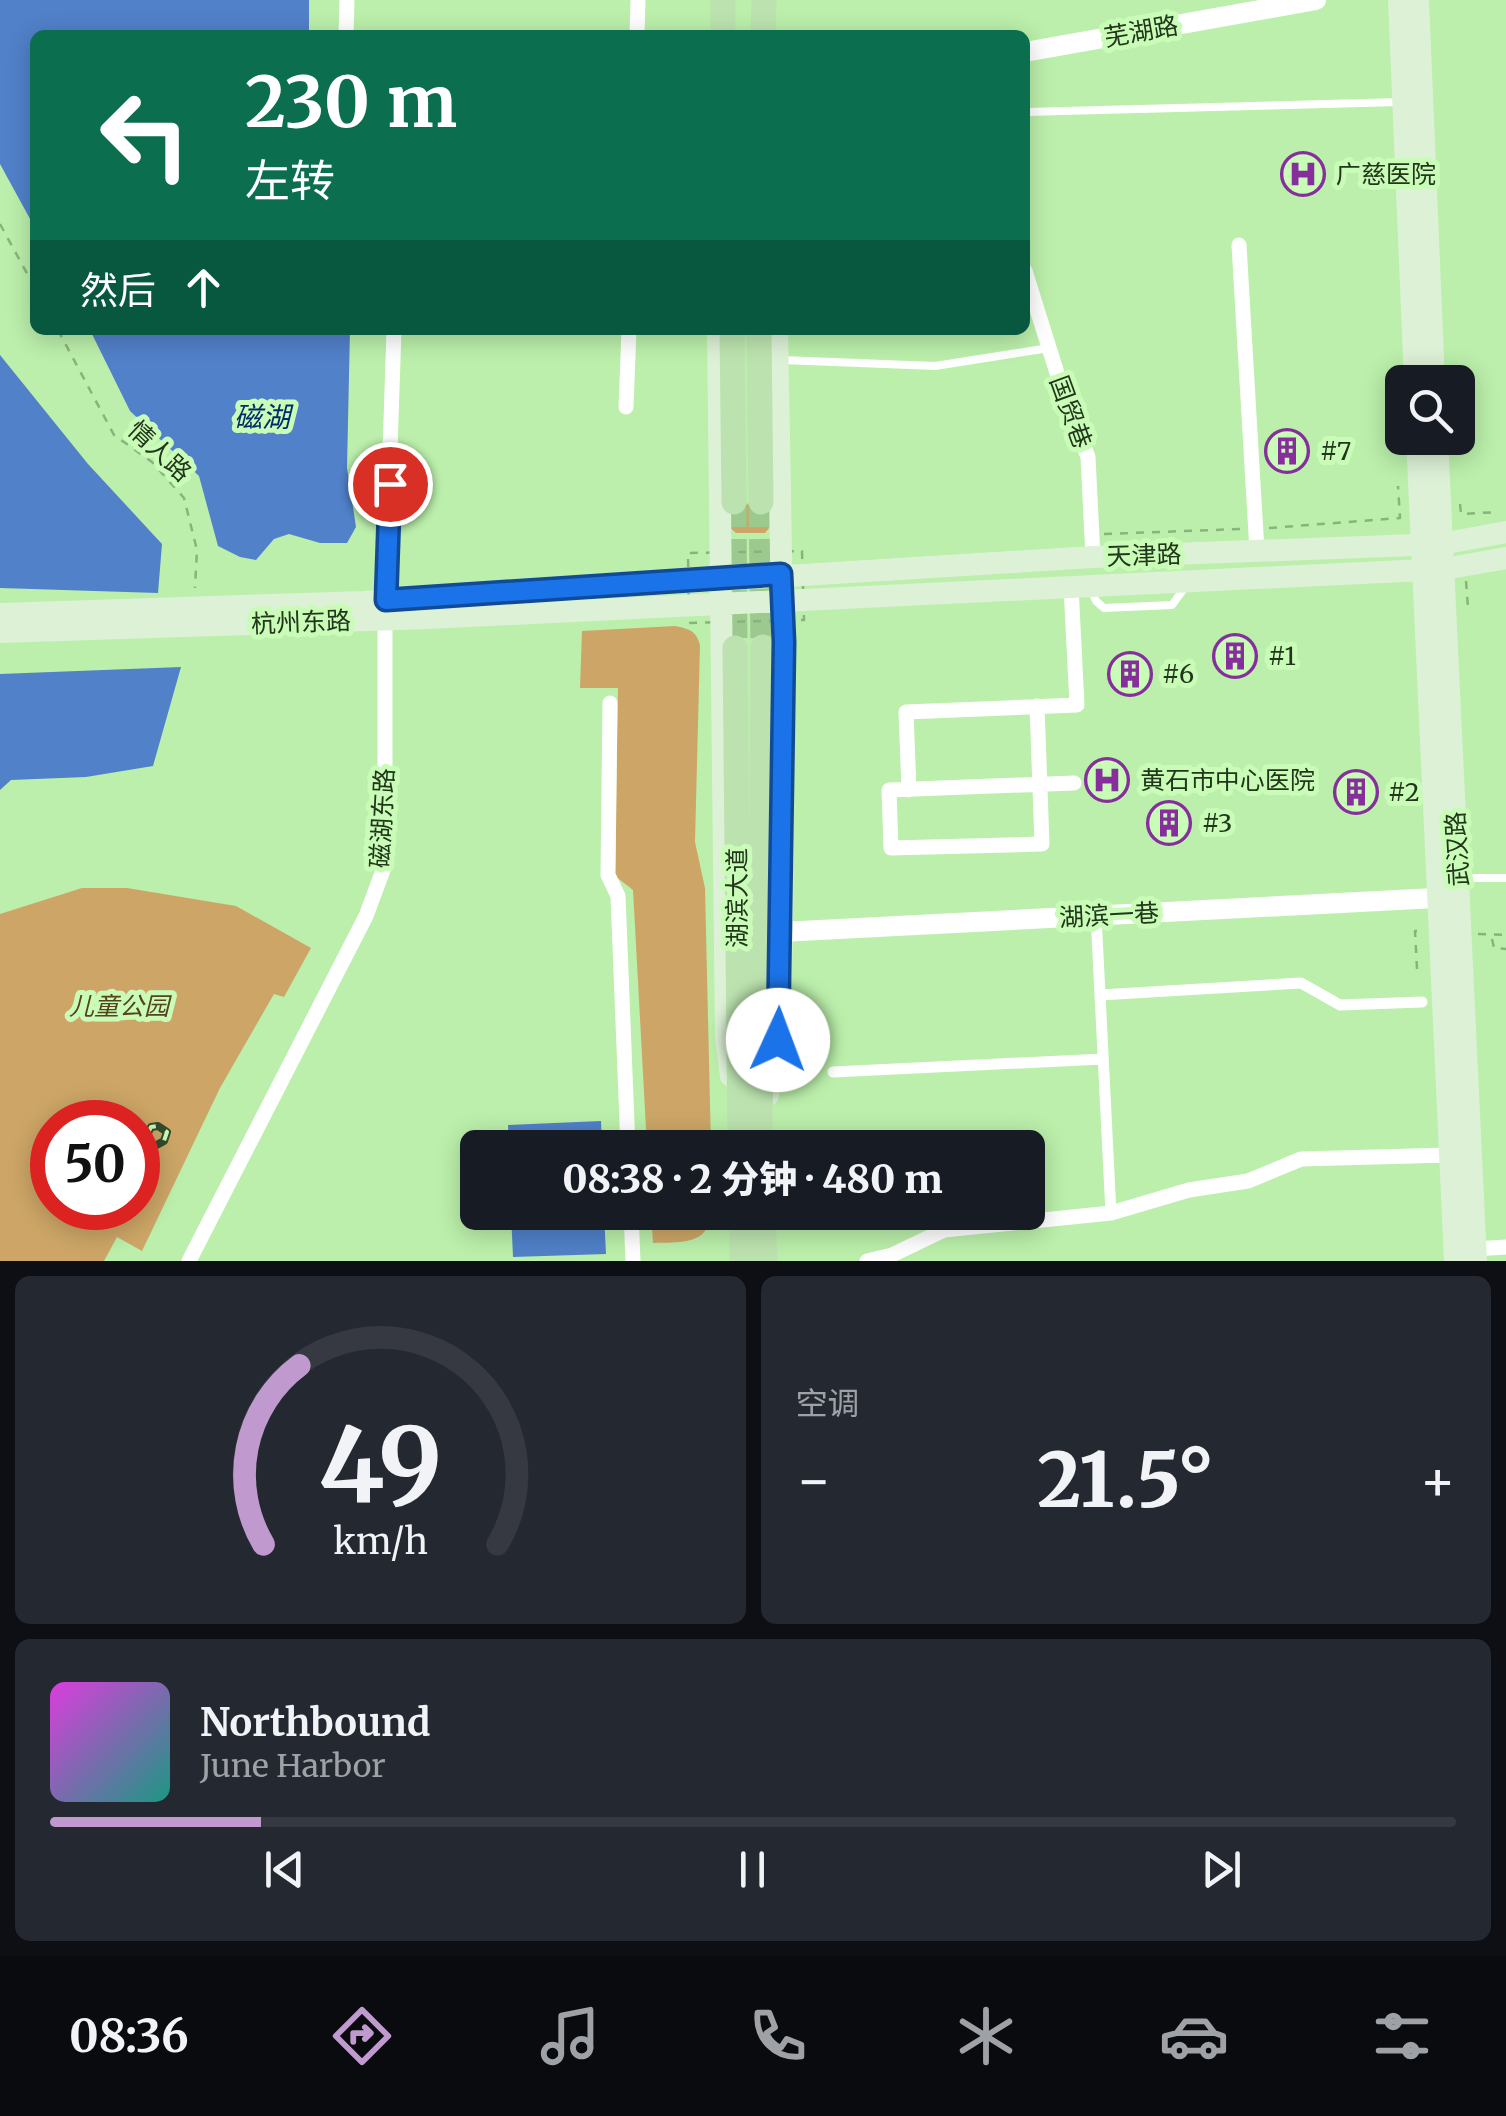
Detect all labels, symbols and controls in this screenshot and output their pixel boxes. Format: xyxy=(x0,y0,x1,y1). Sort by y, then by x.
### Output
street label: 芜湖路 xyxy=(1101,9,1181,53)
text: 230 m xyxy=(245,58,457,146)
icon: left xyxy=(80,70,210,200)
hospital icon: 广慈医院 xyxy=(1280,151,1326,197)
text: 左转 xyxy=(245,153,335,209)
place label: 广慈医院 xyxy=(1336,158,1436,190)
icon: ahead xyxy=(176,260,231,315)
text: 然后 xyxy=(80,267,156,314)
map controls xyxy=(1385,365,1475,455)
button: search xyxy=(1385,365,1475,455)
street label: 国贸巷 xyxy=(1043,371,1099,453)
water label: 磁湖 xyxy=(234,399,294,435)
street label: 情人路 xyxy=(122,414,198,488)
building icon: #7 xyxy=(1264,428,1310,474)
place label: #7 xyxy=(1320,435,1351,467)
pin xyxy=(348,442,433,527)
icon: arrive xyxy=(363,457,418,512)
street label: 天津路 xyxy=(1106,538,1182,572)
street label: 杭州东路 xyxy=(250,604,352,640)
building icon: #1 xyxy=(1212,633,1258,679)
place label: #1 xyxy=(1268,640,1296,672)
building icon: #6 xyxy=(1107,651,1153,697)
place label: #6 xyxy=(1162,658,1194,690)
hospital icon: 黄石市中心医院 xyxy=(1084,757,1130,803)
place label: 黄石市中心医院 xyxy=(1140,764,1315,796)
street label: 磁湖东路 xyxy=(363,767,401,869)
building icon: #2 xyxy=(1333,769,1379,815)
place label: #2 xyxy=(1388,776,1420,808)
building icon: #3 xyxy=(1146,800,1192,846)
place label: #3 xyxy=(1202,807,1232,839)
street label: 武汉路 xyxy=(1439,811,1475,887)
street label: 湖滨大道 xyxy=(721,848,753,948)
street label: 湖滨一巷 xyxy=(1058,896,1160,934)
position arrow xyxy=(726,988,830,1092)
park label: 儿童公园 xyxy=(69,990,172,1022)
speed limit sign: 50 xyxy=(30,1100,160,1230)
text: 08:38 · 2 分钟 · 480 m xyxy=(562,1156,943,1203)
text: 空调 xyxy=(796,1384,860,1424)
text: 49 xyxy=(318,1400,442,1530)
text: 21.5° xyxy=(1037,1433,1214,1527)
text: − xyxy=(796,1446,832,1515)
text: + xyxy=(1419,1446,1456,1515)
text: km/h xyxy=(333,1519,428,1564)
text: Northbound xyxy=(200,1699,430,1746)
text: June Harbor xyxy=(200,1746,386,1786)
icon: previous xyxy=(257,1842,312,1897)
icon: pause xyxy=(725,1842,780,1897)
icon: next xyxy=(1194,1842,1249,1897)
icon: directions xyxy=(327,2001,397,2071)
icon: music xyxy=(535,2001,605,2071)
icon: phone xyxy=(743,2001,813,2071)
icon: climate xyxy=(951,2001,1021,2071)
icon: car xyxy=(1159,2001,1229,2071)
icon: filters xyxy=(1367,2001,1437,2071)
text: 08:36 xyxy=(69,2008,189,2064)

